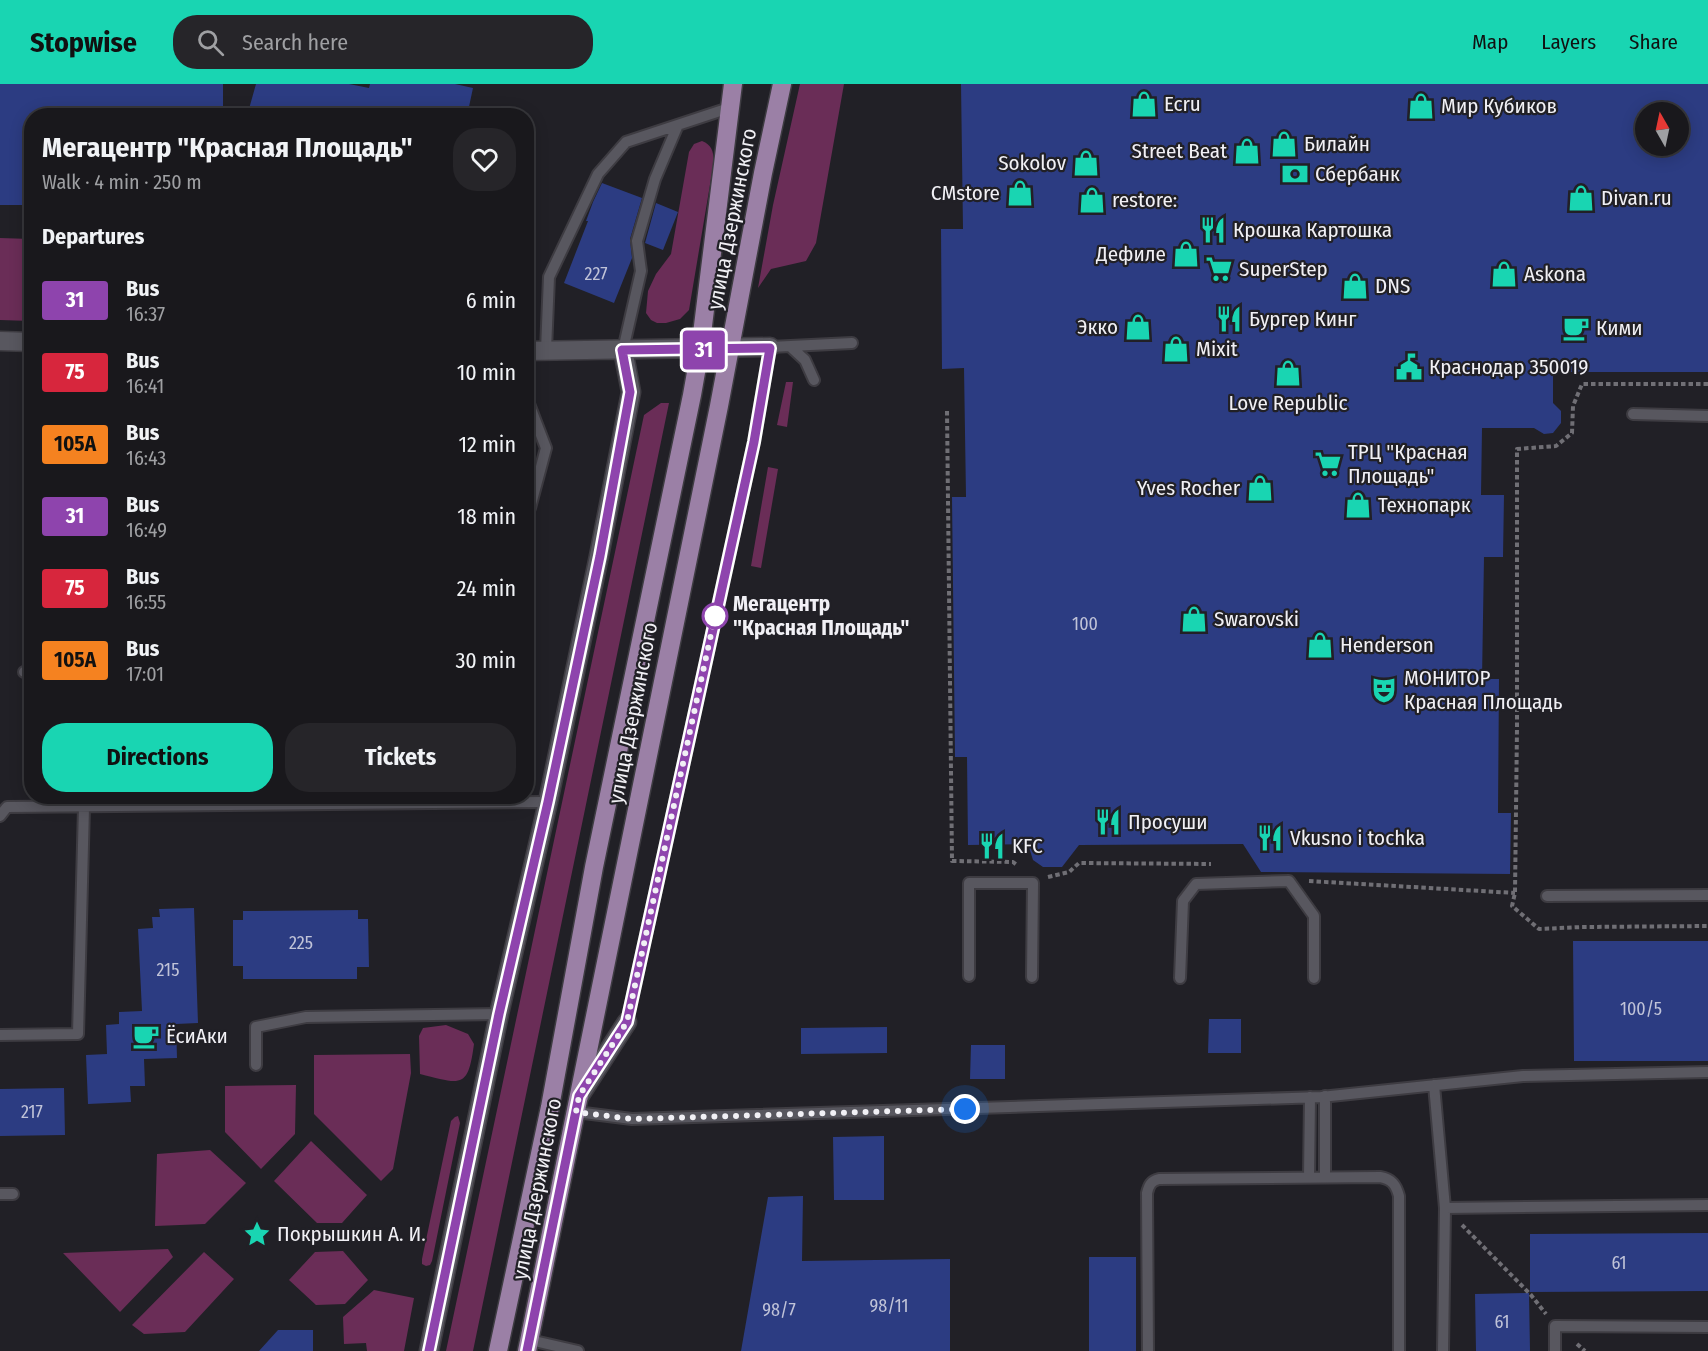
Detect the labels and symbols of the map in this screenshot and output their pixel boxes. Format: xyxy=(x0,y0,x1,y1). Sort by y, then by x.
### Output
shop icon: Ecru xyxy=(1129,89,1159,119)
place label: Ecru xyxy=(1164,91,1201,117)
shop icon: Мир Кубиков xyxy=(1406,91,1436,121)
place label: Мир Кубиков xyxy=(1441,93,1557,119)
north arrow xyxy=(1635,102,1689,156)
street label: улица Дзержинского xyxy=(702,126,762,312)
shop icon: Билайн xyxy=(1269,129,1299,159)
place label: Билайн xyxy=(1304,131,1370,157)
shop icon: Street Beat xyxy=(1232,136,1262,166)
place label: Street Beat xyxy=(1132,138,1227,164)
shop icon: Sokolov xyxy=(1071,148,1101,178)
place label: Sokolov xyxy=(998,150,1067,176)
bank icon: Сбербанк xyxy=(1280,159,1310,189)
place label: Сбербанк xyxy=(1315,161,1400,187)
shop icon: CMstore xyxy=(1005,178,1035,208)
place label: CMstore xyxy=(931,180,1000,206)
shop icon: Divan.ru xyxy=(1566,183,1596,213)
shop icon: restore: xyxy=(1077,185,1107,215)
place label: Divan.ru xyxy=(1601,185,1672,211)
place label: restore: xyxy=(1112,187,1177,213)
restaurant icon: Крошка Картошка xyxy=(1198,215,1228,245)
place label: Крошка Картошка xyxy=(1233,217,1392,243)
shop icon: Дефиле xyxy=(1171,239,1201,269)
place label: Дефиле xyxy=(1095,241,1166,267)
supermarket icon: SuperStep xyxy=(1204,254,1234,284)
place label: SuperStep xyxy=(1239,256,1328,282)
shop icon: Askona xyxy=(1489,259,1519,289)
place label: Askona xyxy=(1524,261,1586,287)
house number: 227 xyxy=(584,263,608,285)
shop icon: DNS xyxy=(1340,271,1370,301)
place label: DNS xyxy=(1375,273,1410,299)
restaurant icon: Бургер Кинг xyxy=(1214,304,1244,334)
place label: Бургер Кинг xyxy=(1249,306,1357,332)
shop icon: Экко xyxy=(1123,312,1153,342)
cafe icon: Кими xyxy=(1561,313,1591,343)
place label: Экко xyxy=(1077,314,1118,340)
place label: Кими xyxy=(1596,315,1643,341)
line badge: 31 xyxy=(677,330,731,370)
shop icon: Mixit xyxy=(1161,334,1191,364)
place label: Mixit xyxy=(1196,336,1238,362)
public building icon: Краснодар 350019 xyxy=(1394,352,1424,382)
place label: Краснодар 350019 xyxy=(1429,354,1588,380)
shop icon: Love Republic xyxy=(1273,358,1303,388)
place label: Love Republic xyxy=(1228,390,1348,416)
place label: ТРЦ "Красная Площадь" xyxy=(1348,439,1468,489)
supermarket icon: ТРЦ "Красная Площадь" xyxy=(1313,449,1343,479)
shop icon: Yves Rocher xyxy=(1245,473,1275,503)
place label: Yves Rocher xyxy=(1137,475,1241,501)
shop icon: Технопарк xyxy=(1343,490,1373,520)
place label: Технопарк xyxy=(1378,492,1471,518)
place label: Мегацентр "Красная Площадь" xyxy=(733,591,909,641)
marker: Мегацентр "Красная Площадь" xyxy=(702,603,728,629)
shop icon: Swarovski xyxy=(1179,604,1209,634)
place label: Swarovski xyxy=(1214,606,1299,632)
house number: 100 xyxy=(1072,613,1098,635)
street label: улица Дзержинского xyxy=(603,620,663,806)
shop icon: Henderson xyxy=(1305,630,1335,660)
place label: Henderson xyxy=(1340,632,1434,658)
place label: МОНИТОР Красная Площадь xyxy=(1404,665,1563,715)
theatre icon: МОНИТОР Красная Площадь xyxy=(1369,675,1399,705)
restaurant icon: Просуши xyxy=(1093,807,1123,837)
place label: Просуши xyxy=(1128,809,1208,835)
restaurant icon: Vkusno i tochka xyxy=(1255,823,1285,853)
place label: Vkusno i tochka xyxy=(1290,825,1425,851)
restaurant icon: KFC xyxy=(977,831,1007,861)
place label: KFC xyxy=(1012,833,1043,859)
house number: 225 xyxy=(289,932,313,954)
house number: 215 xyxy=(157,959,179,981)
house number: 100/5 xyxy=(1620,998,1662,1020)
cafe icon: ЁсиАки xyxy=(131,1021,161,1051)
place label: ЁсиАки xyxy=(166,1023,228,1049)
your location xyxy=(950,1094,980,1124)
street label: улица Дзержинского xyxy=(507,1096,567,1282)
house number: 217 xyxy=(21,1101,43,1123)
place icon: Покрышкин А. И. xyxy=(242,1219,272,1249)
place label: Покрышкин А. И. xyxy=(277,1221,426,1247)
house number: 61 xyxy=(1611,1252,1627,1274)
house number: 98/11 xyxy=(870,1295,908,1317)
house number: 98/7 xyxy=(762,1299,796,1321)
house number: 61 xyxy=(1494,1311,1510,1333)

